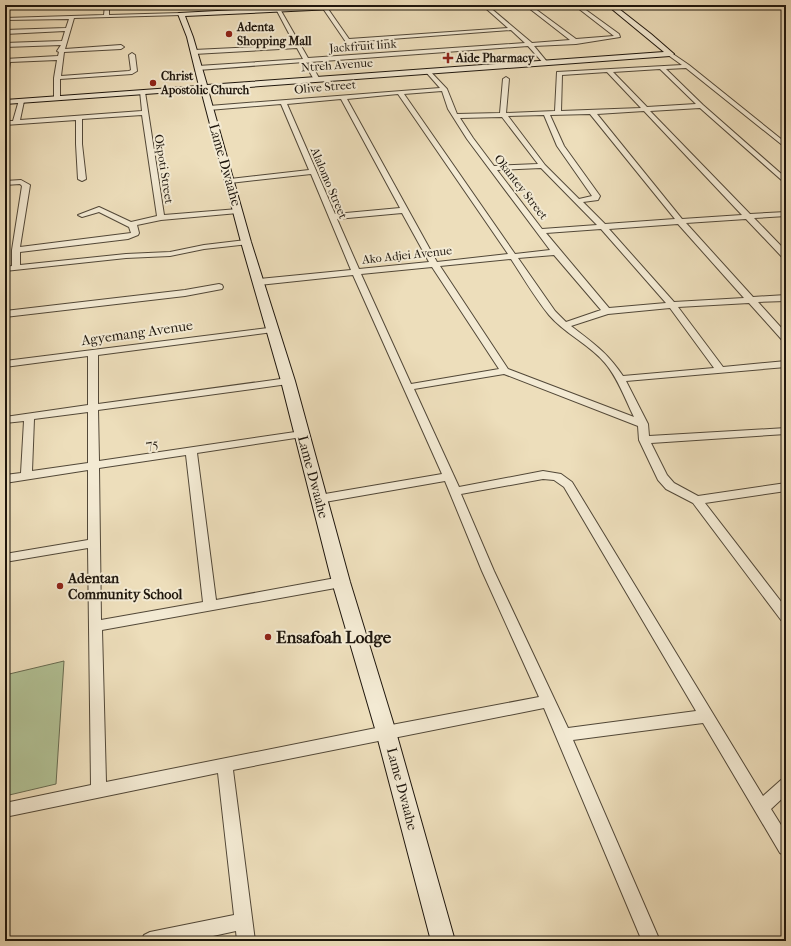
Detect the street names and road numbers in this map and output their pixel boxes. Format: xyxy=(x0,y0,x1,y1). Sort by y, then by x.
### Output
street label: Jackfruit link xyxy=(328,37,398,55)
street label: Ntreh Avenue xyxy=(301,55,374,74)
street label: Olive Street xyxy=(293,77,357,97)
street label: Lame Dwaahe xyxy=(205,122,245,208)
street label: Okpoti Street xyxy=(152,133,177,205)
street label: Alalomo Street xyxy=(307,144,351,221)
street label: Okantey Street xyxy=(491,152,551,223)
street label: Ako Adjei Avenue xyxy=(360,243,453,267)
street label: Agyemang Avenue xyxy=(79,317,194,349)
street label: Lame Dwaahe xyxy=(294,434,332,520)
street label: 75 xyxy=(144,435,160,453)
street label: Lame Dwaahe xyxy=(383,746,421,832)

